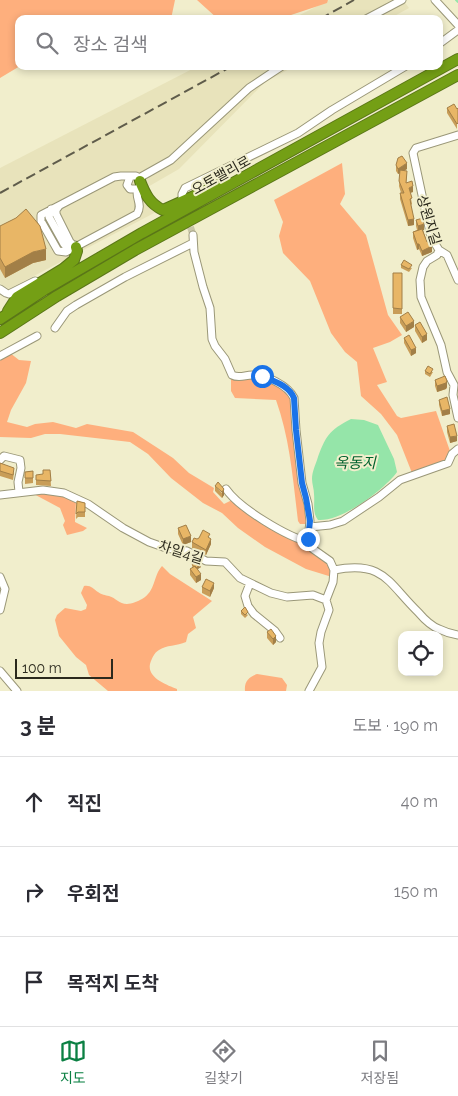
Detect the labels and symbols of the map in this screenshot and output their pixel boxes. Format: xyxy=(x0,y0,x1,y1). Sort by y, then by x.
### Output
street label: 오토밸리로 xyxy=(189,152,253,198)
street label: 상원지길 xyxy=(414,193,444,247)
route start xyxy=(251,365,274,388)
water label: 옥동지 xyxy=(334,454,377,472)
route end xyxy=(297,528,320,551)
street label: 차일4길 xyxy=(157,537,205,567)
scale bar xyxy=(15,656,112,679)

